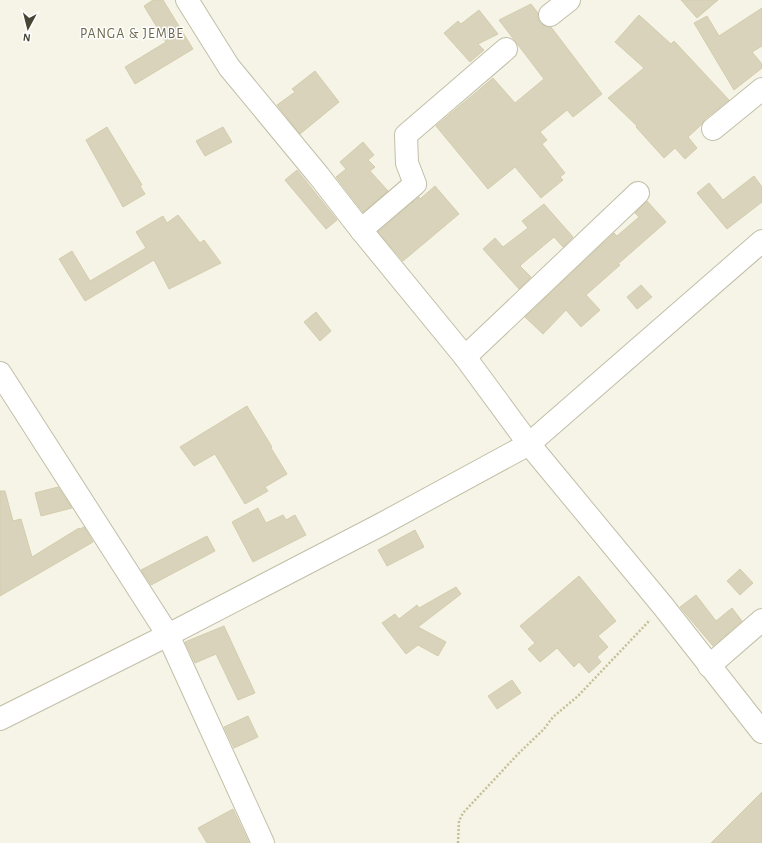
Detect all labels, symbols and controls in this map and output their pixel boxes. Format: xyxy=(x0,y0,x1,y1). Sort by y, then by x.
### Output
north arrow xyxy=(8,8,48,48)
district label: PANGA & JEMBE xyxy=(80,27,184,41)
text: N xyxy=(22,32,31,43)

